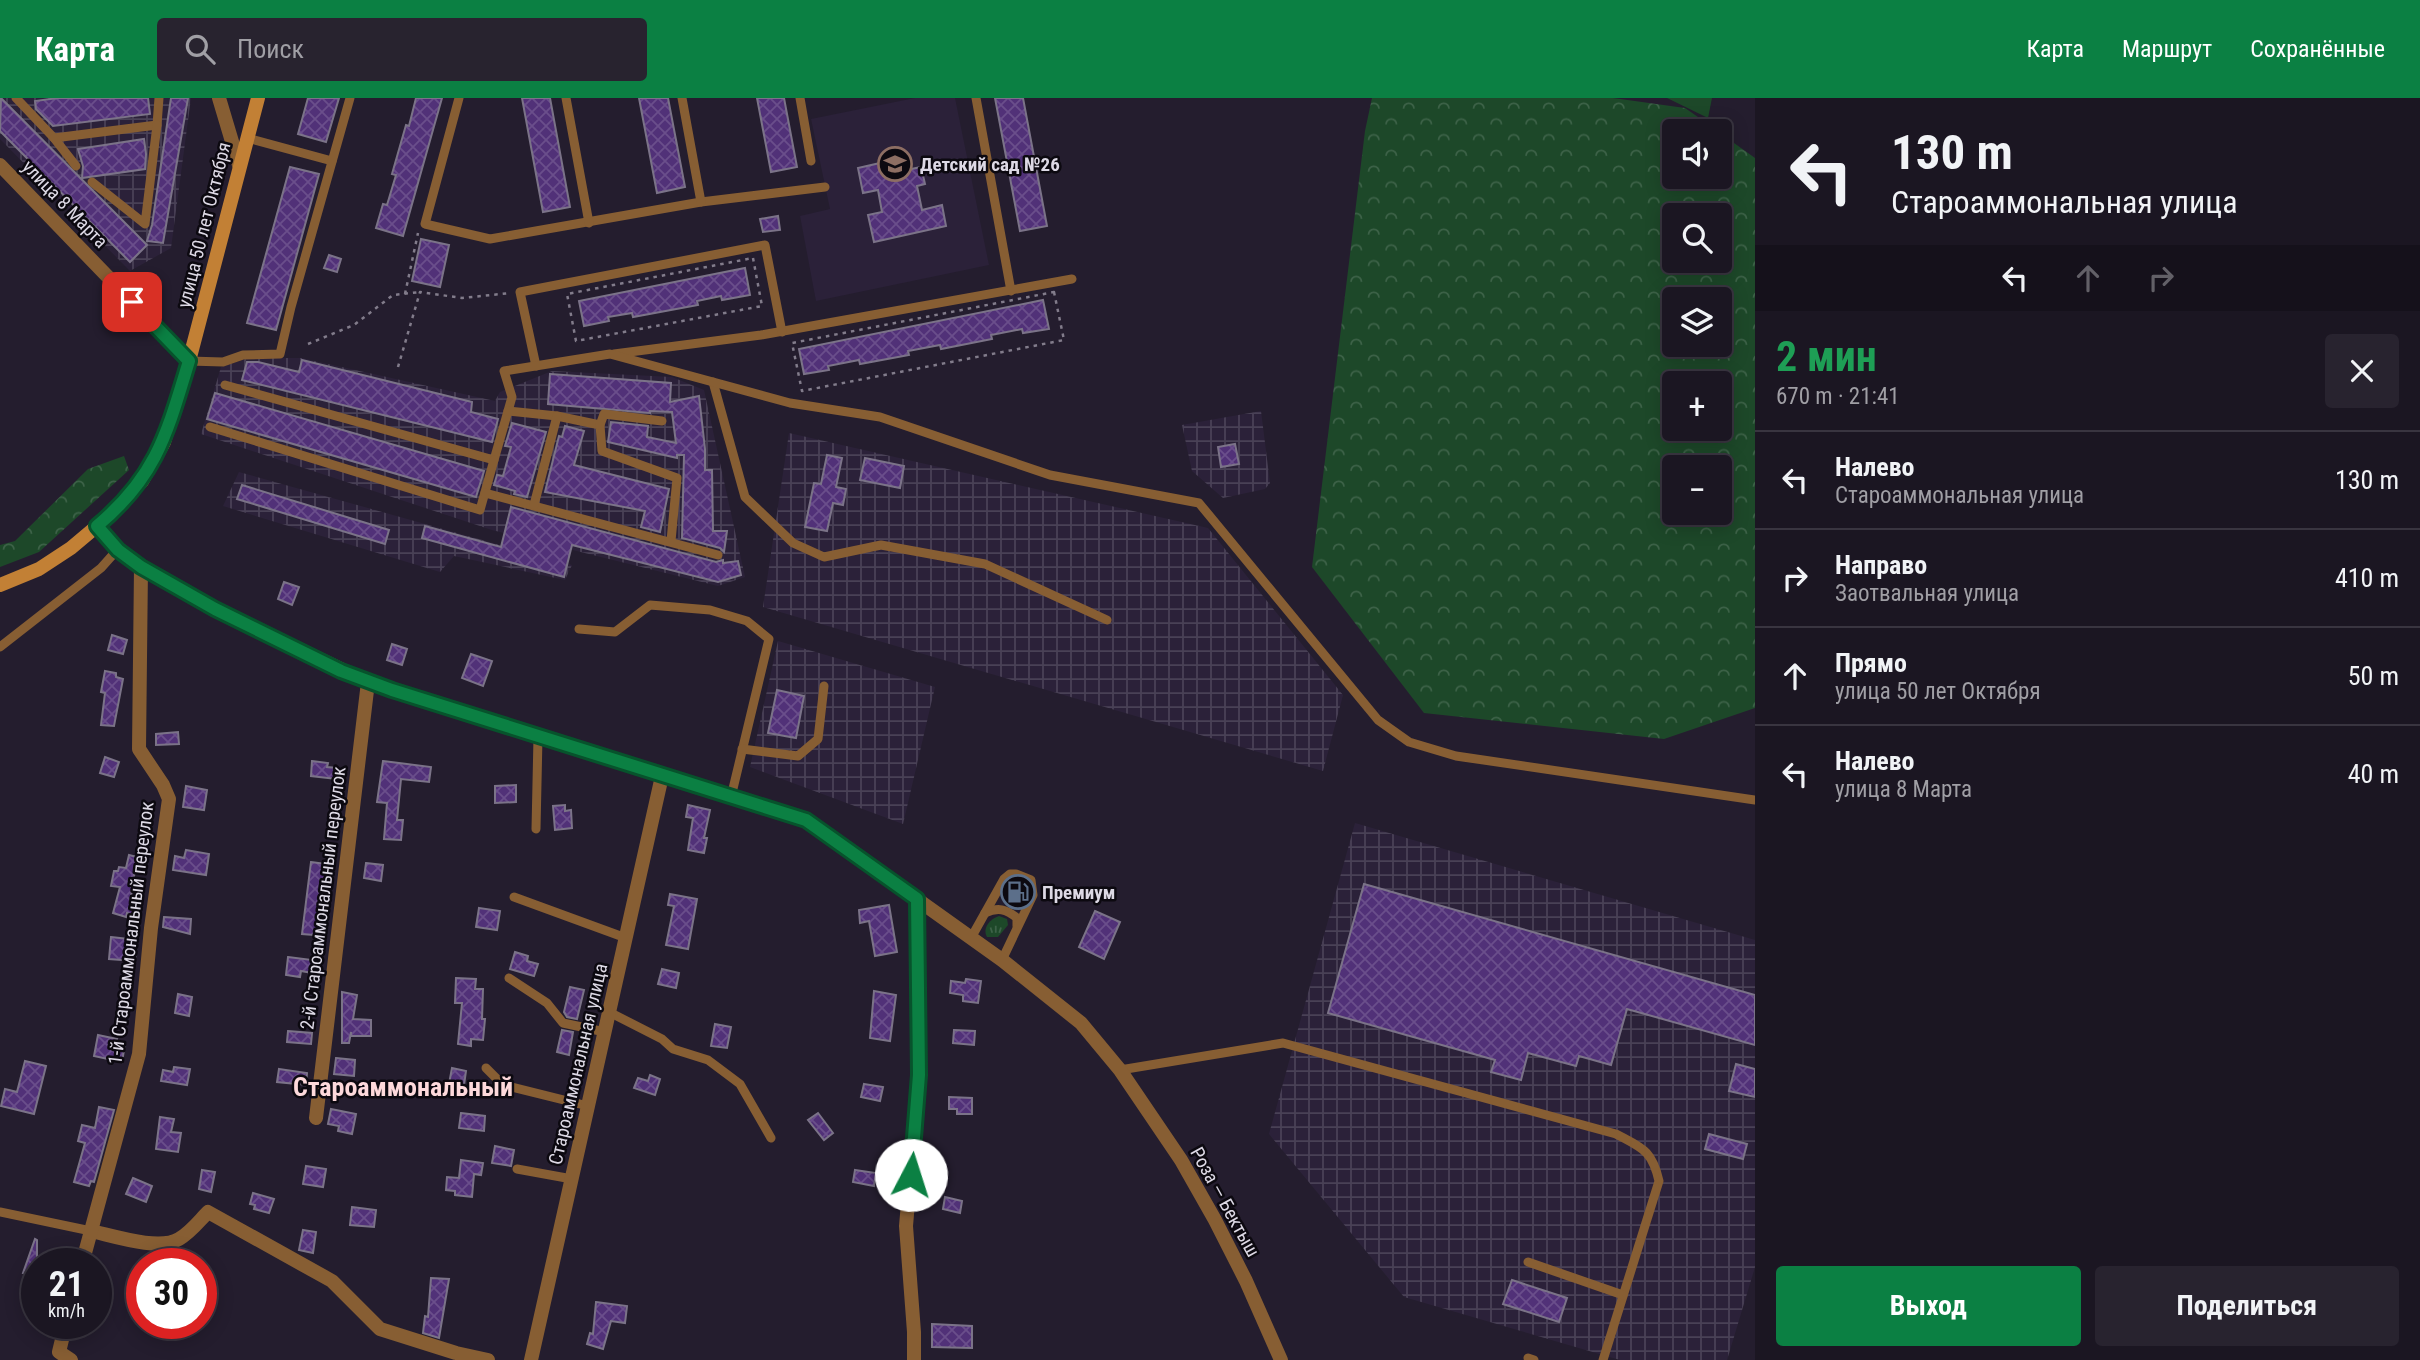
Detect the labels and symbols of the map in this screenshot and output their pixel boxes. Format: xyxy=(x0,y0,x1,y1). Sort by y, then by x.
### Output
street label: улица 50 лет Октября xyxy=(172,140,236,310)
school or university icon: Детский сад №26 xyxy=(876,145,914,183)
place label: Детский сад №26 xyxy=(920,153,1060,176)
street label: улица 8 Марта xyxy=(17,155,113,253)
pin xyxy=(102,272,162,332)
street label: 2-й Староаммональный переулок xyxy=(295,765,351,1031)
street label: 1-й Староаммональный переулок xyxy=(103,800,159,1066)
fuel station icon: Премиум xyxy=(999,873,1037,911)
place label: Премиум xyxy=(1042,881,1115,904)
street label: Староаммональная улица xyxy=(544,961,612,1167)
district label: Староаммональный xyxy=(293,1072,513,1102)
position arrow xyxy=(874,1138,948,1212)
street label: Роза — Бектыш xyxy=(1185,1143,1265,1261)
speed limit sign: 30 xyxy=(126,1248,217,1339)

